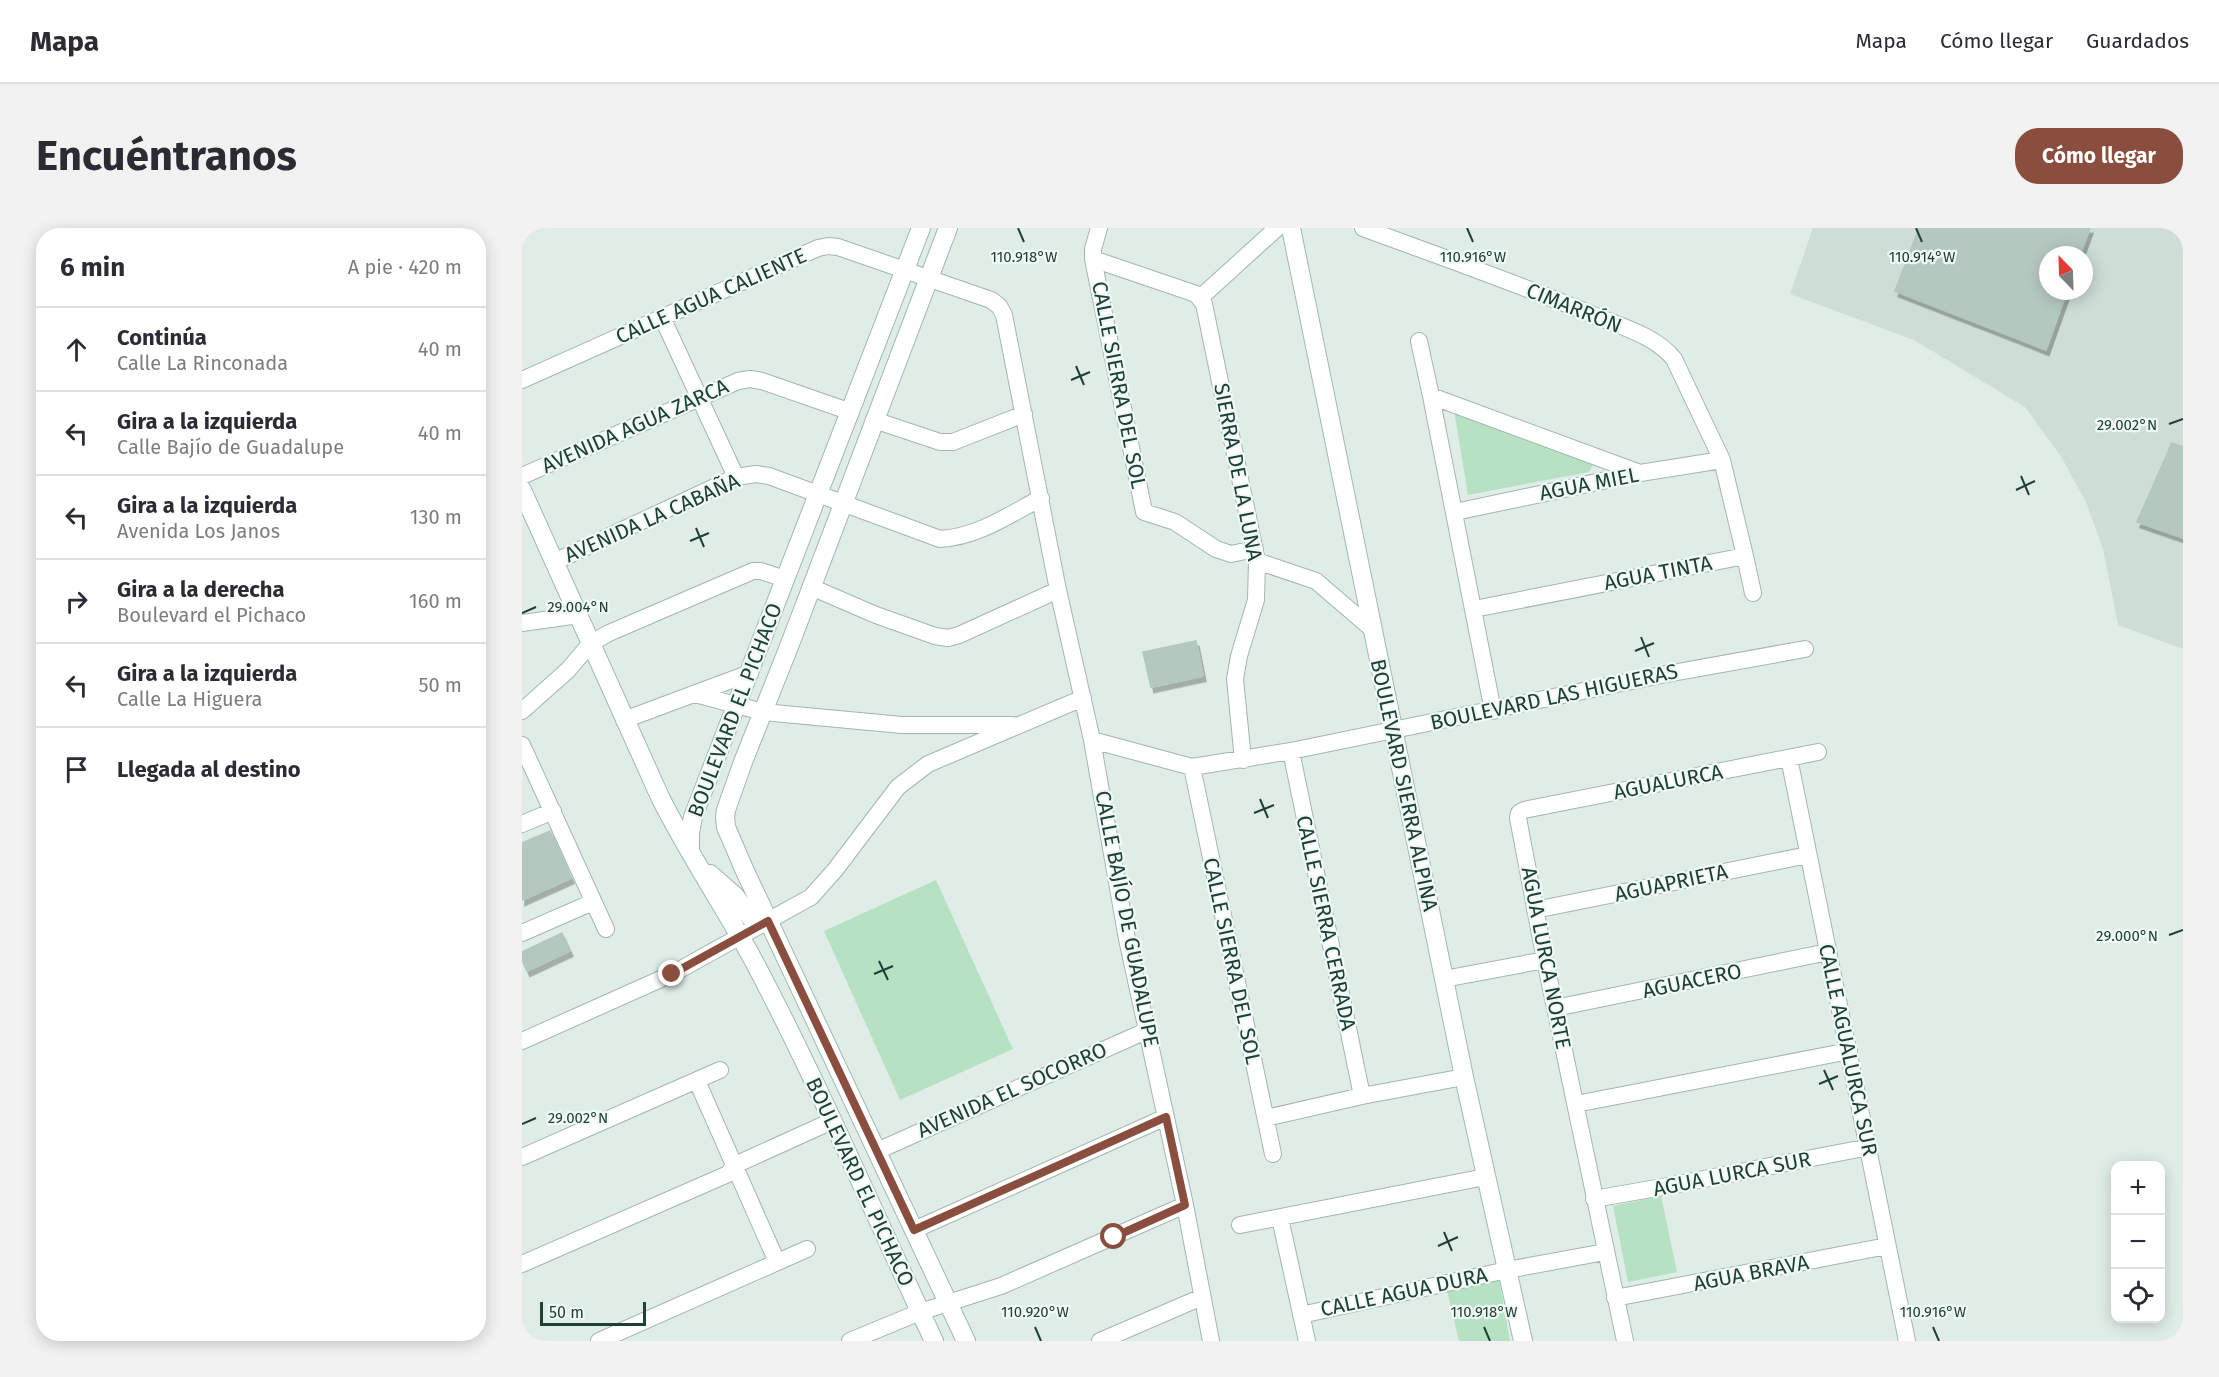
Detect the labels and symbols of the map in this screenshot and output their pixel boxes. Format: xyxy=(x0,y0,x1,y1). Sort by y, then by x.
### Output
street label: CALLE AGUA CALIENTE xyxy=(612,242,810,350)
north arrow xyxy=(2039,246,2093,300)
text: 110.918°W xyxy=(991,248,1058,266)
text: 110.916°W xyxy=(1440,248,1507,266)
text: 110.914°W xyxy=(1889,248,1956,266)
street label: CIMARRÓN xyxy=(1523,277,1625,339)
street label: CALLE SIERRA DEL SOL xyxy=(1086,279,1152,491)
street label: AVENIDA AGUA ZARCA xyxy=(538,373,732,479)
street label: SIERRA DE LA LUNA xyxy=(1208,381,1268,563)
text: 29.002°N xyxy=(2097,416,2157,434)
street label: AGUA MIEL xyxy=(1537,462,1641,506)
street label: AVENIDA LA CABAÑA xyxy=(560,468,744,568)
street label: AGUA TINTA xyxy=(1602,550,1714,596)
text: 29.004°N xyxy=(547,598,609,616)
street label: BOULEVARD EL PICHACO xyxy=(682,599,788,821)
street label: BOULEVARD SIERRA ALPINA xyxy=(1365,656,1443,914)
street label: BOULEVARD LAS HIGUERAS xyxy=(1428,658,1680,736)
street label: AGUALURCA xyxy=(1611,759,1725,805)
street label: CALLE BAJÍO DE GUADALUPE xyxy=(1089,789,1165,1049)
street label: CALLE SIERRA CERRADA xyxy=(1290,813,1362,1033)
street label: CALLE SIERRA DEL SOL xyxy=(1197,855,1267,1067)
street label: AGUAPRIETA xyxy=(1612,858,1730,908)
street label: AGUA LURCA NORTE xyxy=(1516,865,1576,1051)
text: 29.000°N xyxy=(2096,927,2158,945)
street label: CALLE AGUALURCA SUR xyxy=(1813,942,1883,1159)
street label: AGUACERO xyxy=(1640,958,1744,1004)
route end xyxy=(658,960,684,986)
street label: AVENIDA EL SOCORRO xyxy=(913,1036,1111,1144)
street label: BOULEVARD EL PICHACO xyxy=(800,1073,920,1291)
text: 29.002°N xyxy=(548,1109,608,1127)
street label: AGUA LURCA SUR xyxy=(1651,1146,1813,1202)
route start xyxy=(1100,1223,1126,1249)
street label: AGUA BRAVA xyxy=(1691,1249,1811,1297)
street label: CALLE AGUA DURA xyxy=(1318,1262,1490,1322)
scale bar xyxy=(540,1299,646,1326)
text: 110.920°W xyxy=(1001,1303,1070,1321)
text: 110.918°W xyxy=(1451,1303,1518,1321)
text: 110.916°W xyxy=(1900,1303,1967,1321)

